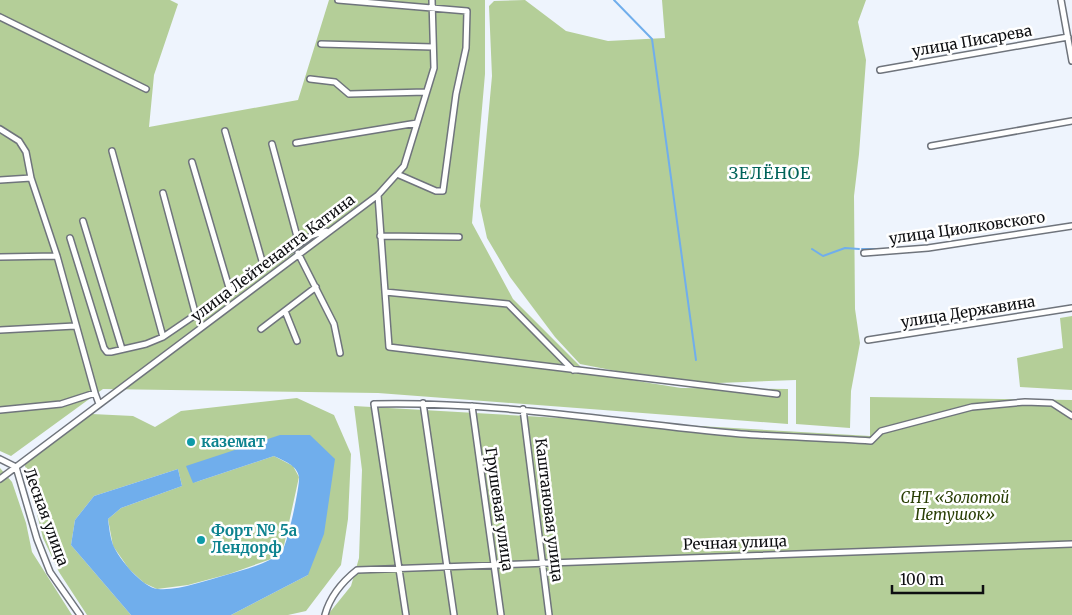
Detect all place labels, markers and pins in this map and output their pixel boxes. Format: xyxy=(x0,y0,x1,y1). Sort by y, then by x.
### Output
place label: каземат xyxy=(201,432,265,451)
marker: каземат xyxy=(185,436,197,448)
place label: Форт № 5а Лендорф xyxy=(211,521,298,557)
marker: Форт № 5а Лендорф xyxy=(195,534,207,546)

